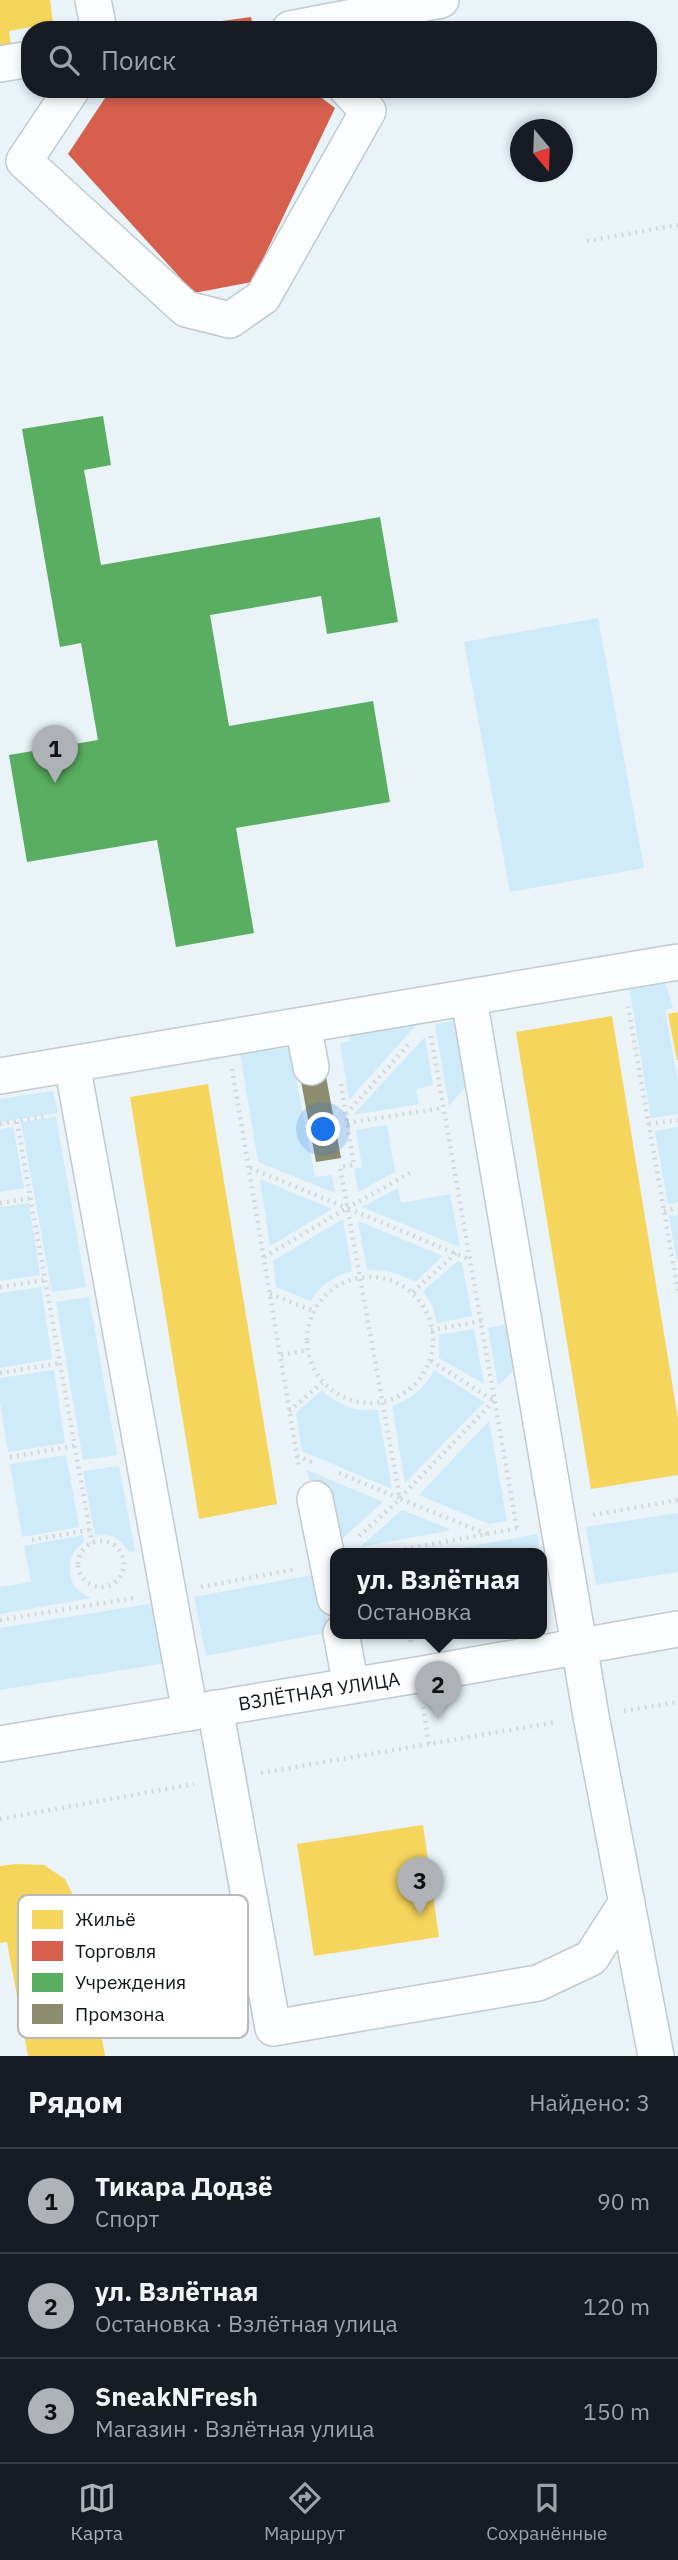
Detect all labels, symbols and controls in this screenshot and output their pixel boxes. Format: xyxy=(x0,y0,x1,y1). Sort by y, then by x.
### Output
search box xyxy=(21,21,657,98)
icon: search xyxy=(45,41,83,79)
text: Поиск xyxy=(101,43,176,77)
north arrow xyxy=(510,119,573,182)
pin: 1 xyxy=(32,725,78,783)
your location xyxy=(306,1112,340,1146)
popup xyxy=(330,1548,547,1639)
text: ул. Взлётная xyxy=(357,1562,520,1596)
text: Остановка xyxy=(357,1596,471,1626)
pin: 2 xyxy=(415,1661,461,1719)
street label: ВЗЛЁТНАЯ УЛИЦА xyxy=(236,1666,402,1716)
pin: 3 xyxy=(397,1857,443,1915)
legend xyxy=(18,1895,248,2038)
text: Жильё xyxy=(75,1907,136,1931)
text: Торговля xyxy=(75,1939,156,1963)
text: Учреждения xyxy=(75,1970,186,1994)
text: Промзона xyxy=(75,2002,165,2026)
text: Рядом xyxy=(28,2082,123,2121)
text: Найдено: 3 xyxy=(529,2087,650,2117)
text: Тикара Додзё xyxy=(95,2169,273,2203)
text: 1 xyxy=(44,2186,58,2216)
text: 90 m xyxy=(597,2186,650,2216)
text: Спорт xyxy=(95,2203,159,2233)
text: ул. Взлётная xyxy=(95,2274,259,2308)
text: 2 xyxy=(44,2291,58,2321)
text: 120 m xyxy=(583,2291,650,2321)
text: Остановка · Взлётная улица xyxy=(95,2308,398,2338)
text: SneakNFresh xyxy=(95,2379,258,2413)
text: 3 xyxy=(44,2396,58,2426)
text: 150 m xyxy=(583,2396,650,2426)
text: Магазин · Взлётная улица xyxy=(95,2413,375,2443)
tab: Карта xyxy=(71,2479,123,2545)
tab: Маршрут xyxy=(264,2479,345,2545)
tab: Сохранённые xyxy=(486,2479,607,2545)

